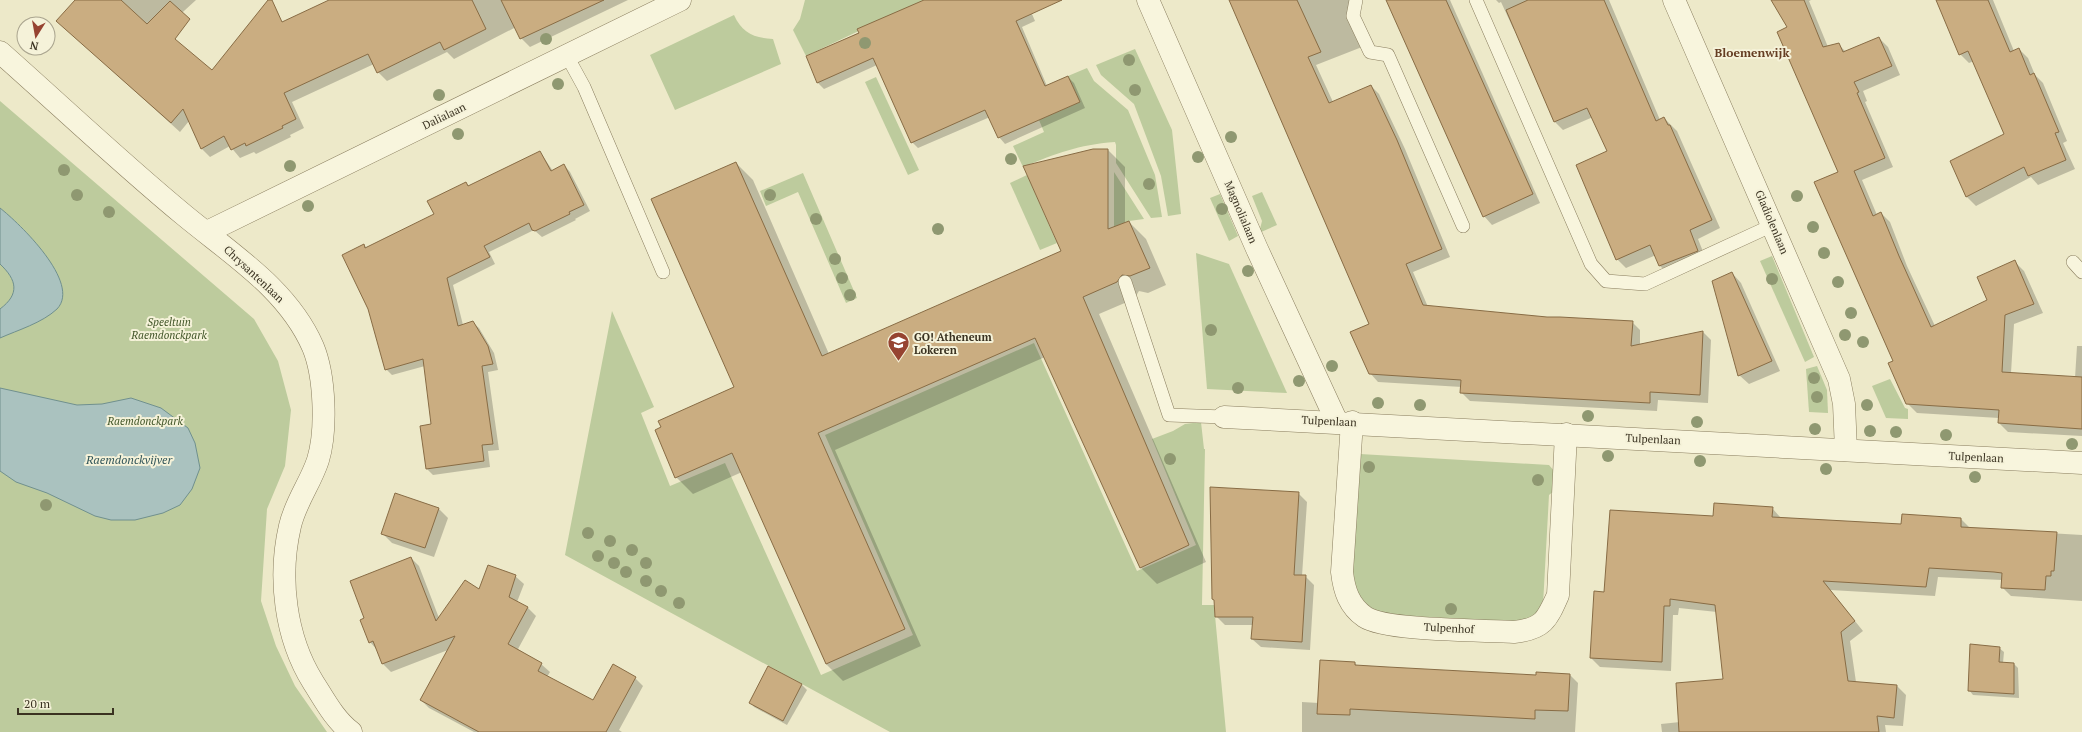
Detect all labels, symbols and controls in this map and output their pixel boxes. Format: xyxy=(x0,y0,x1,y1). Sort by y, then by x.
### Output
north arrow xyxy=(16,16,56,56)
text: N xyxy=(28,38,40,53)
district label: Bloemenwijk xyxy=(1715,45,1789,60)
street label: Dalialaan xyxy=(420,99,468,132)
street label: Magnolialaan xyxy=(1222,179,1261,246)
street label: Gladiolenlaan xyxy=(1752,188,1792,257)
street label: Chrysantenlaan xyxy=(221,242,287,306)
park label: Speeltuin Raemdonckpark xyxy=(130,315,207,342)
school or university icon: GO! Atheneum Lokeren xyxy=(886,330,912,363)
place label: GO! Atheneum Lokeren xyxy=(914,330,992,357)
street label: Tulpenlaan xyxy=(1301,413,1357,429)
park label: Raemdonckpark xyxy=(106,414,183,428)
street label: Tulpenlaan xyxy=(1625,431,1681,447)
street label: Tulpenlaan xyxy=(1948,449,2004,465)
water label: Raemdonckvijver xyxy=(85,452,173,467)
street label: Tulpenhof xyxy=(1423,620,1476,636)
scale bar xyxy=(18,690,113,716)
text: 20 m xyxy=(24,696,51,711)

